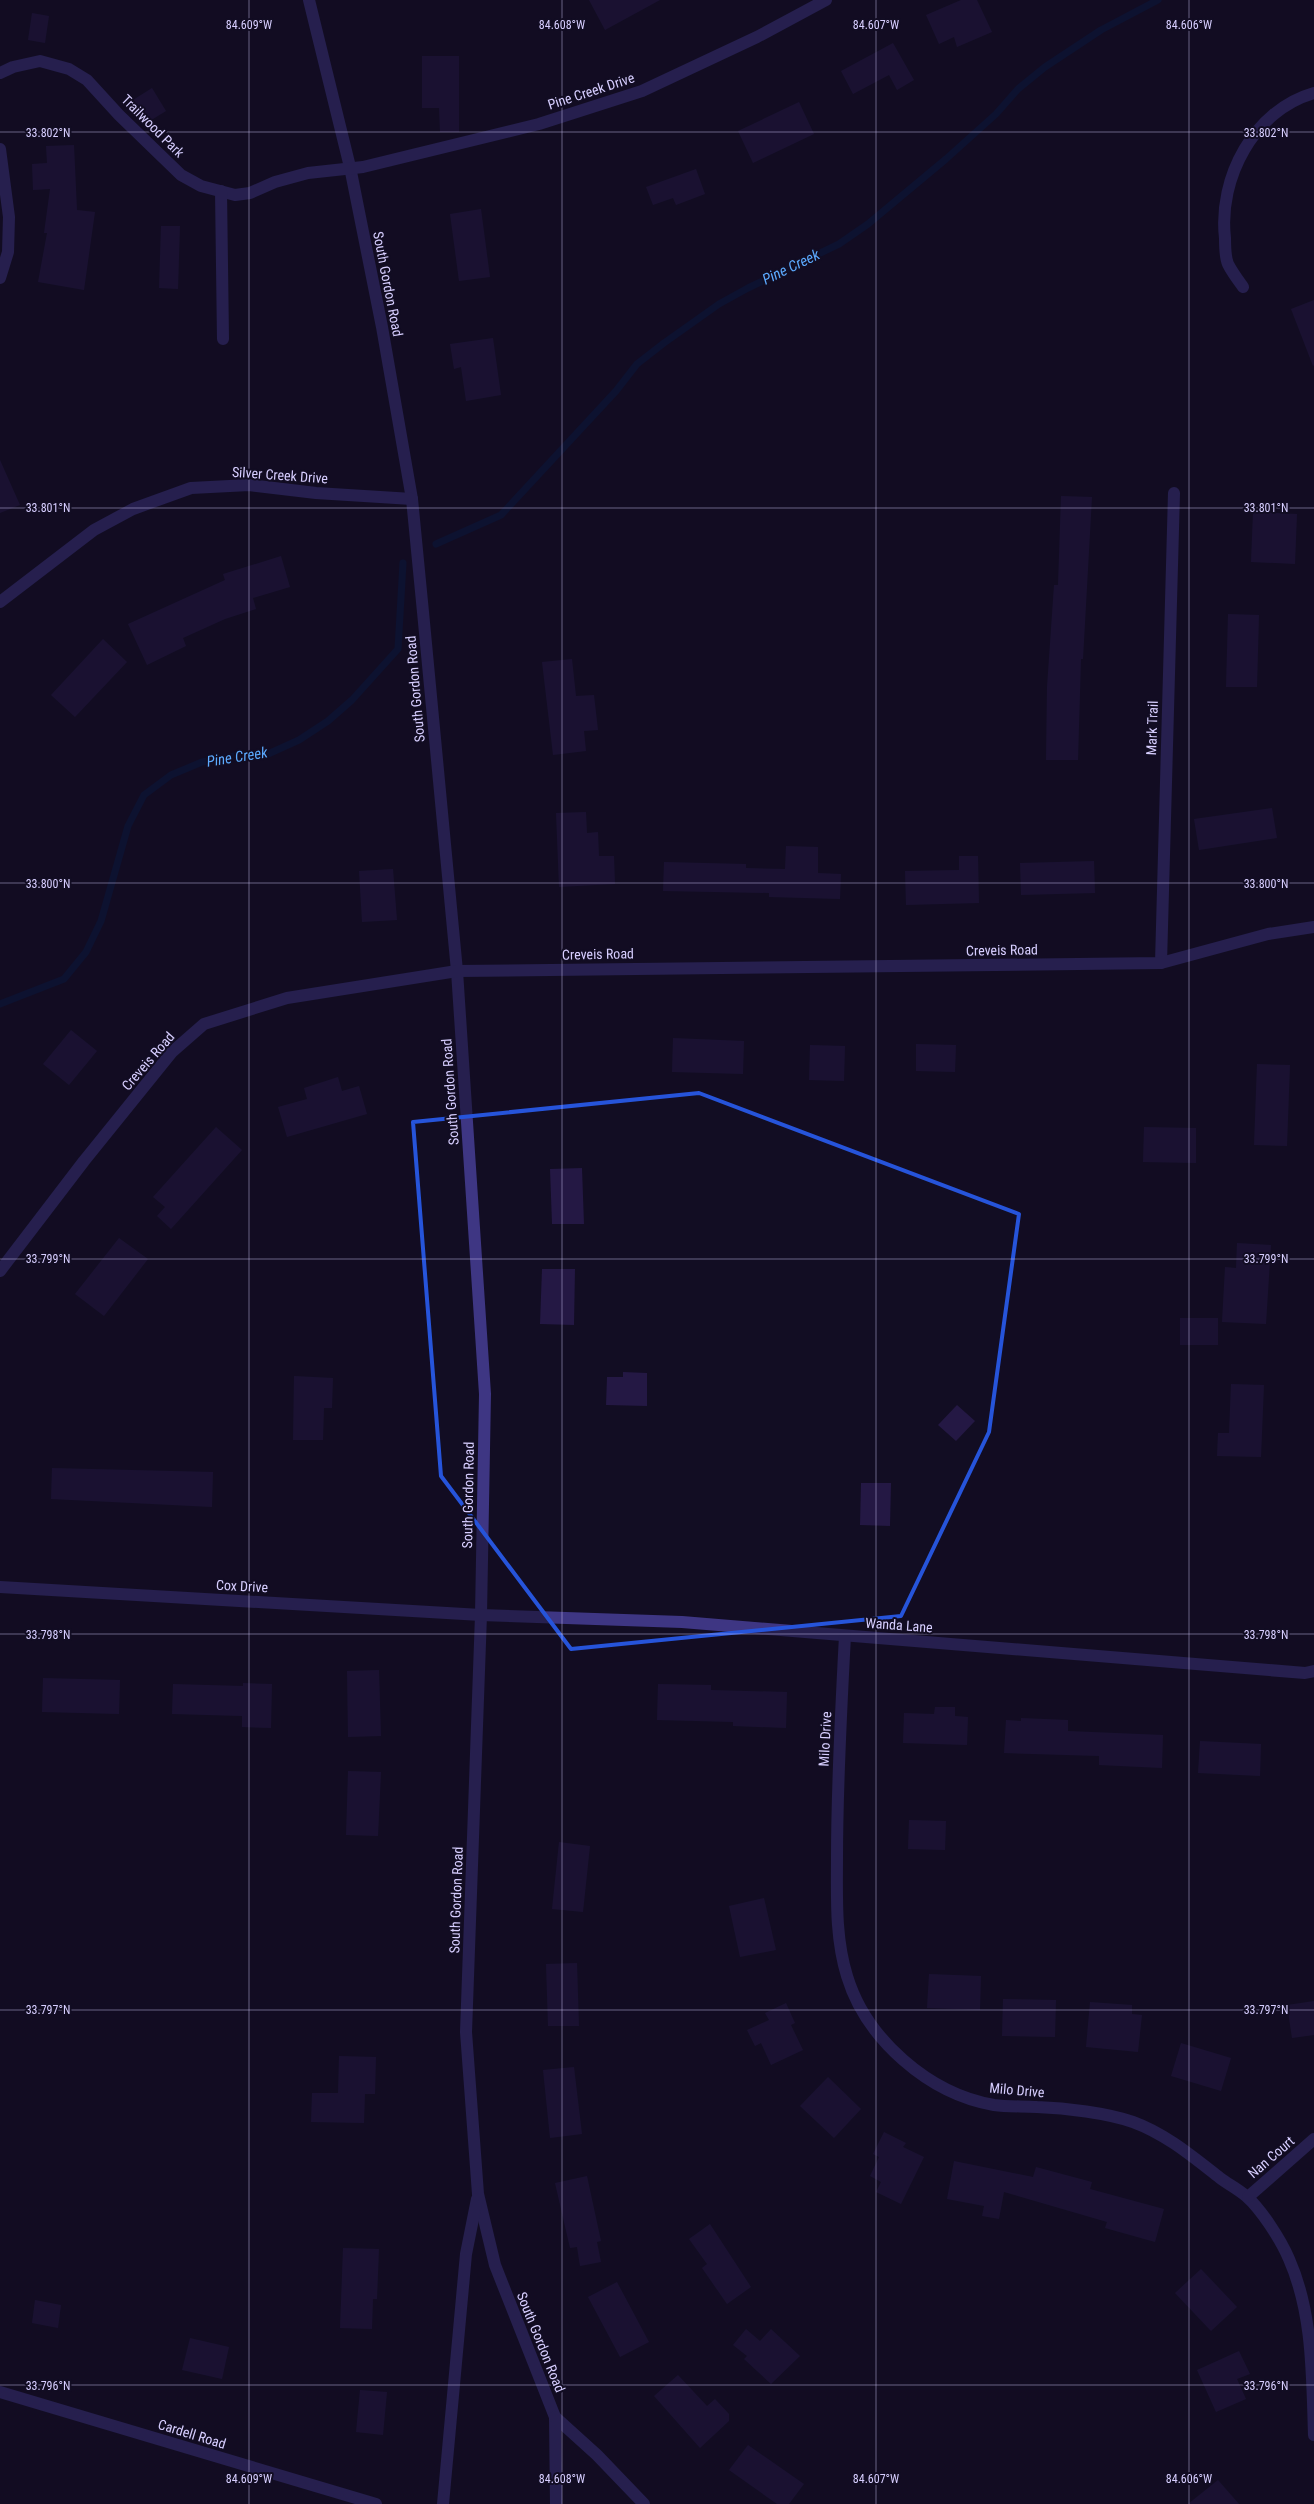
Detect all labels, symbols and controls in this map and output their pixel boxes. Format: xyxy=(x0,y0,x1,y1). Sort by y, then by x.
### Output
text: 84.609°W xyxy=(226,18,272,32)
text: 84.608°W xyxy=(539,18,585,32)
text: 84.607°W xyxy=(853,18,899,32)
text: 84.606°W xyxy=(1166,18,1212,32)
street label: Pine Creek Drive xyxy=(546,69,637,113)
street label: Trailwood Park xyxy=(118,91,188,161)
text: 33.802°N xyxy=(26,126,70,140)
text: 33.802°N xyxy=(1244,126,1288,140)
street label: South Gordon Road xyxy=(370,230,406,338)
water label: Pine Creek xyxy=(759,245,823,289)
street label: Silver Creek Drive xyxy=(231,464,329,486)
text: 33.801°N xyxy=(26,501,70,515)
text: 33.801°N xyxy=(1244,501,1288,515)
street label: South Gordon Road xyxy=(402,635,428,743)
street label: Mark Trail xyxy=(1143,700,1161,756)
water label: Pine Creek xyxy=(205,743,269,771)
text: 33.800°N xyxy=(26,877,70,891)
text: 33.800°N xyxy=(1244,877,1288,891)
street label: Creveis Road xyxy=(966,941,1038,959)
street label: Creveis Road xyxy=(562,945,634,963)
street label: Creveis Road xyxy=(118,1029,178,1093)
street label: South Gordon Road xyxy=(438,1038,462,1146)
text: 33.799°N xyxy=(26,1252,70,1266)
text: 33.799°N xyxy=(1244,1252,1288,1266)
street label: South Gordon Road xyxy=(459,1442,477,1548)
street label: Cox Drive xyxy=(216,1577,269,1595)
street label: Wanda Lane xyxy=(865,1615,934,1635)
text: 33.798°N xyxy=(26,1628,70,1642)
text: 33.798°N xyxy=(1244,1628,1288,1642)
street label: Milo Drive xyxy=(816,1711,834,1767)
street label: South Gordon Road xyxy=(446,1846,466,1954)
text: 33.797°N xyxy=(26,2003,70,2017)
text: 33.797°N xyxy=(1244,2003,1288,2017)
street label: Milo Drive xyxy=(989,2080,1046,2100)
street label: Nan Court xyxy=(1245,2133,1297,2181)
street label: South Gordon Road xyxy=(514,2290,568,2394)
text: 33.796°N xyxy=(26,2379,70,2393)
text: 33.796°N xyxy=(1244,2379,1288,2393)
street label: Cardell Road xyxy=(156,2416,228,2452)
text: 84.609°W xyxy=(226,2472,272,2486)
text: 84.608°W xyxy=(539,2472,585,2486)
text: 84.607°W xyxy=(853,2472,899,2486)
text: 84.606°W xyxy=(1166,2472,1212,2486)

